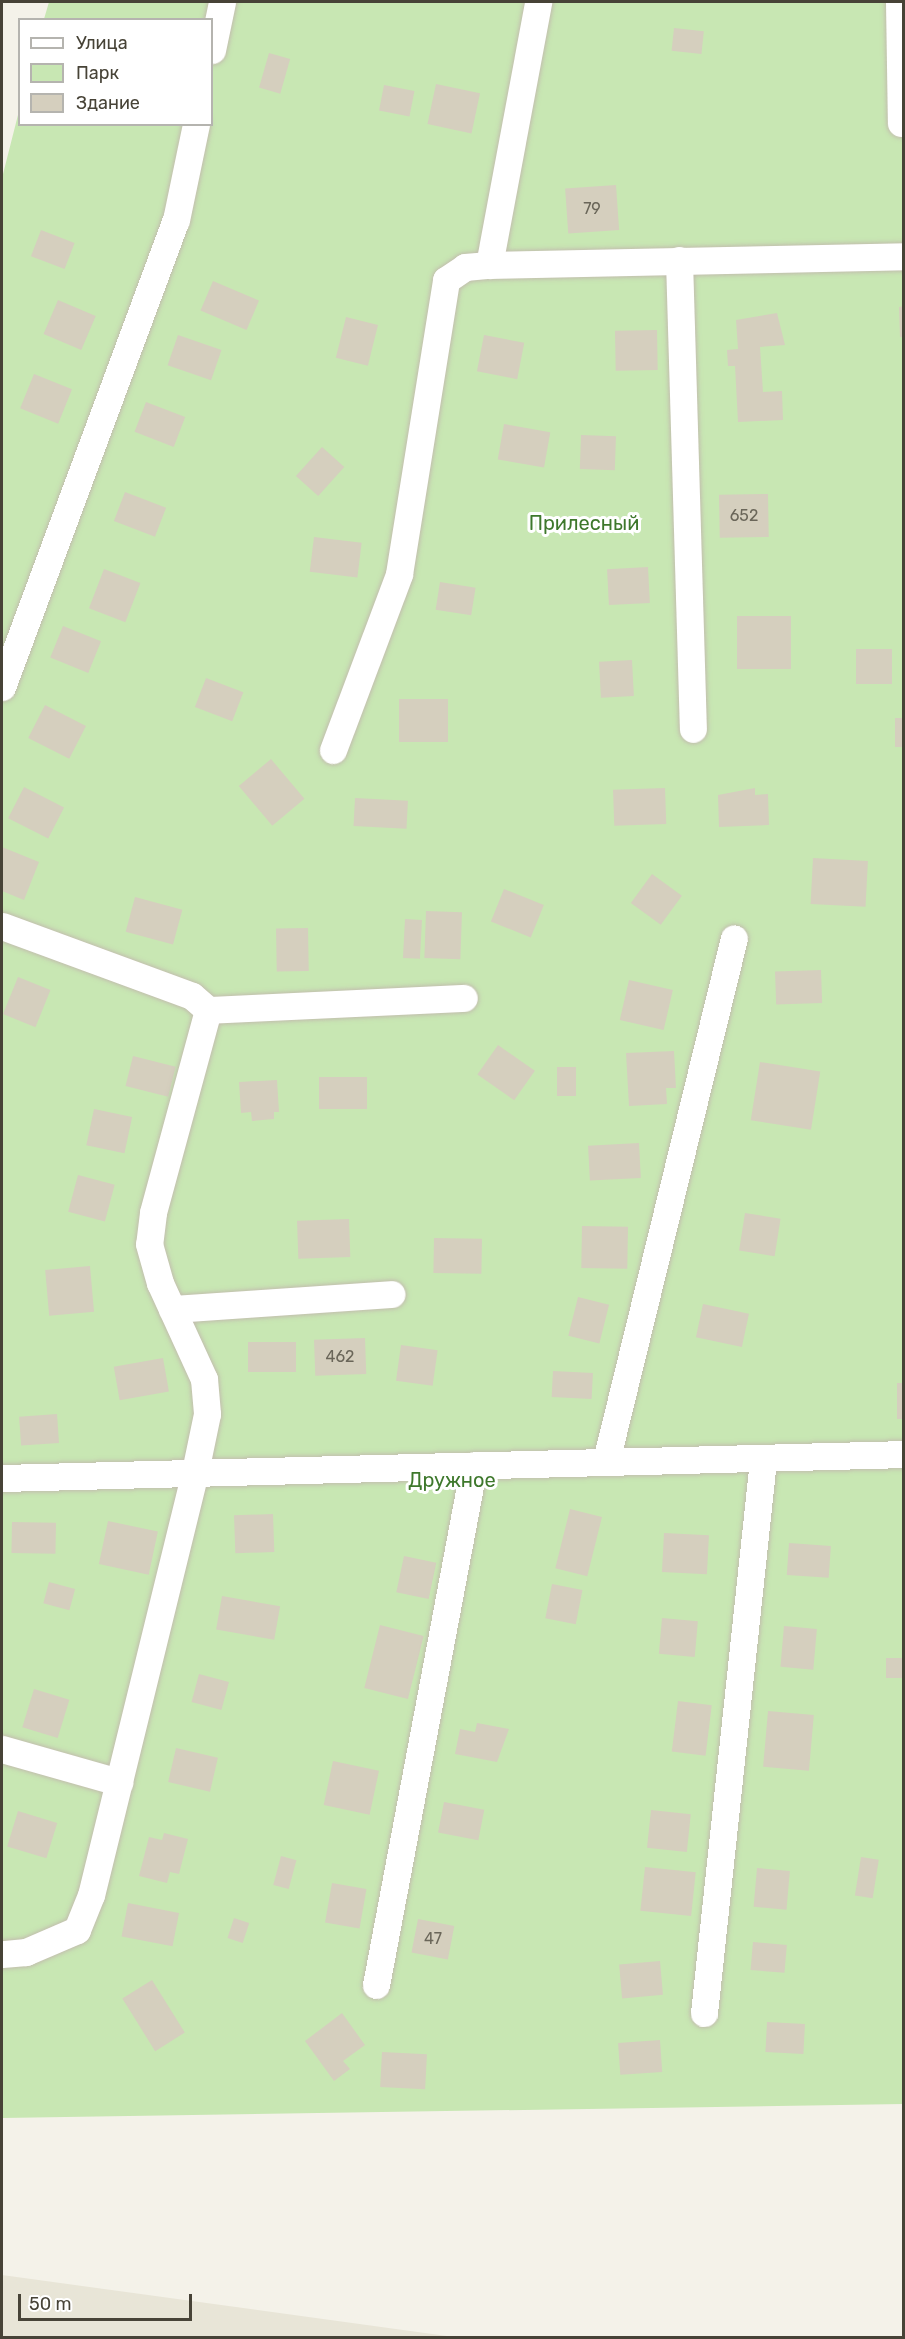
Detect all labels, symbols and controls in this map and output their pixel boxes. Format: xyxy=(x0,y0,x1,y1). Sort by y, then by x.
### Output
legend xyxy=(18,18,213,126)
text: Улица xyxy=(76,32,128,54)
text: Парк xyxy=(76,62,119,84)
text: Здание xyxy=(76,92,140,114)
house number: 79 xyxy=(583,199,601,219)
house number: 652 xyxy=(730,506,758,526)
park label: Прилесный xyxy=(529,511,639,535)
house number: 462 xyxy=(326,1347,354,1367)
park label: Дружное xyxy=(408,1468,496,1492)
house number: 47 xyxy=(424,1929,442,1949)
scale bar xyxy=(21,2282,195,2320)
text: 50 m xyxy=(29,2293,72,2315)

